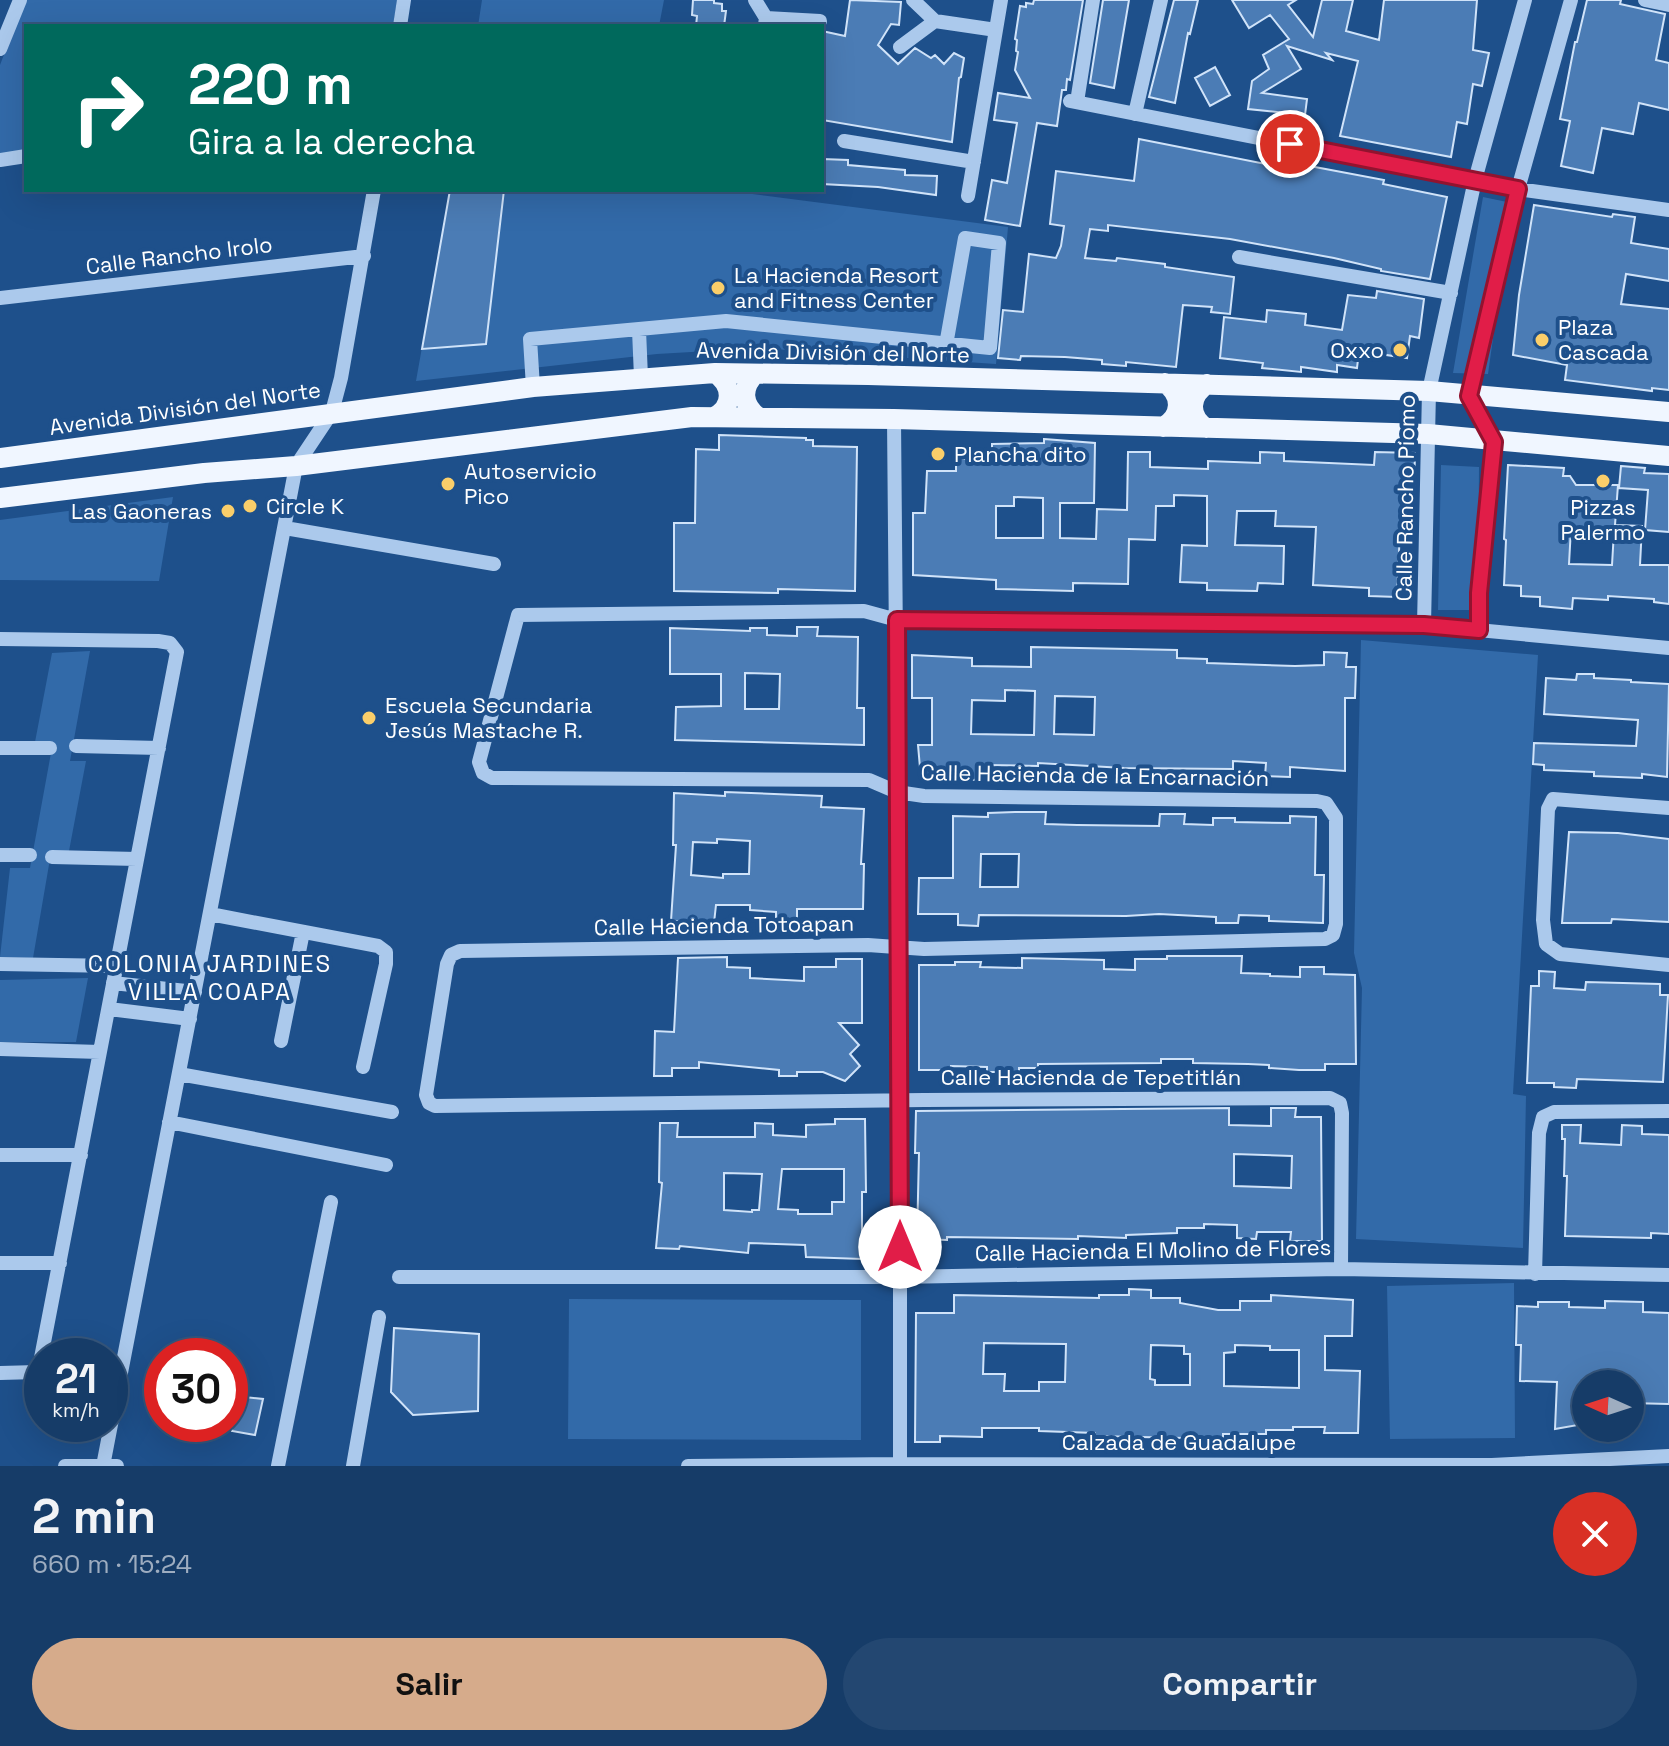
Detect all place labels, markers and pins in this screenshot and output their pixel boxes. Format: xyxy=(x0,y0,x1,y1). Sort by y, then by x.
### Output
pin xyxy=(1256,110,1324,178)
place label: La Hacienda Resort and Fitness Center xyxy=(734,261,939,314)
marker: La Hacienda Resort and Fitness Center xyxy=(709,279,727,297)
place label: Plaza Cascada xyxy=(1558,313,1649,366)
marker: Plaza Cascada xyxy=(1533,331,1551,349)
place label: Oxxo xyxy=(1330,336,1384,364)
marker: Oxxo xyxy=(1391,341,1409,359)
place label: Plancha dito xyxy=(954,440,1087,468)
marker: Plancha dito xyxy=(929,445,947,463)
place label: Autoservicio Pico xyxy=(464,457,597,510)
marker: Pizzas Palermo xyxy=(1594,472,1612,490)
marker: Autoservicio Pico xyxy=(439,475,457,493)
place label: Circle K xyxy=(266,492,345,520)
place label: Pizzas Palermo xyxy=(1561,493,1645,546)
place label: Las Gaoneras xyxy=(71,497,212,525)
marker: Circle K xyxy=(241,497,259,515)
marker: Las Gaoneras xyxy=(219,502,237,520)
place label: Escuela Secundaria Jesús Mastache R. xyxy=(385,691,592,744)
marker: Escuela Secundaria Jesús Mastache R. xyxy=(360,709,378,727)

